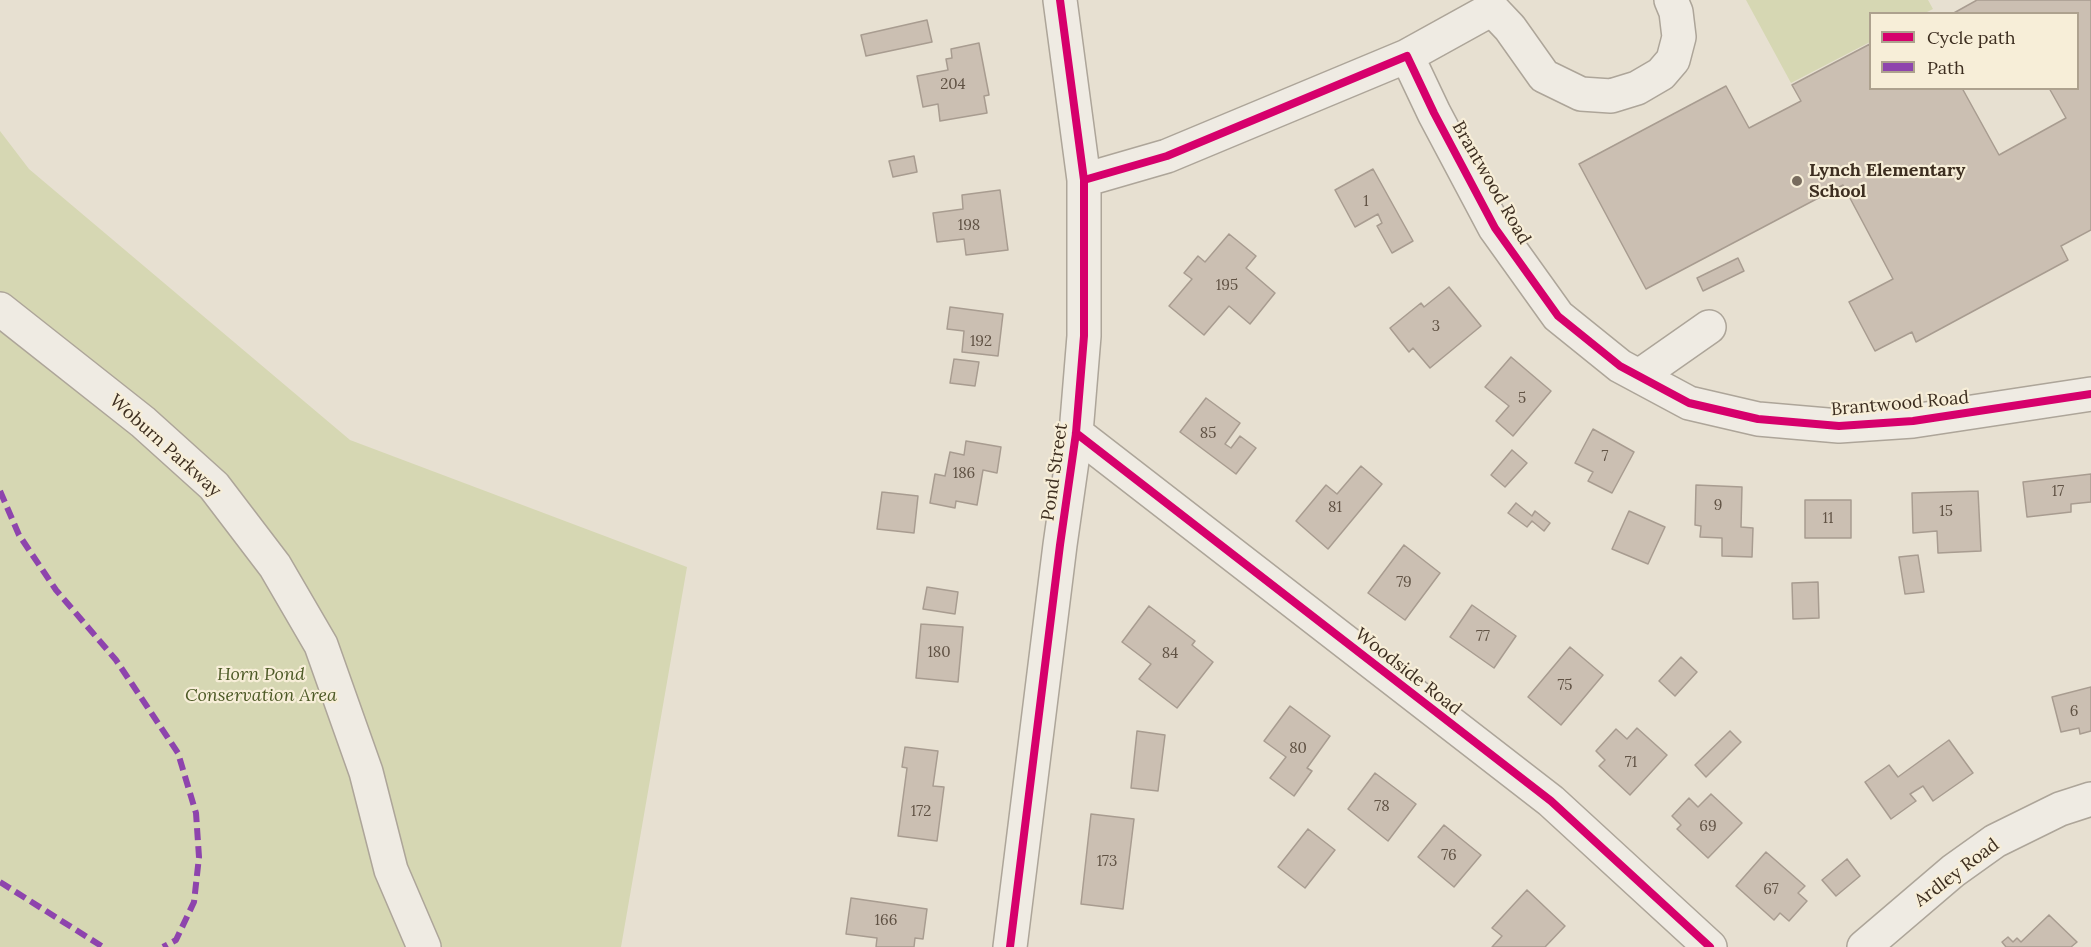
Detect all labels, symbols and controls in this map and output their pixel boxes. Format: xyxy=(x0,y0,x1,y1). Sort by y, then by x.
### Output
legend xyxy=(1869,12,2079,90)
text: Cycle path xyxy=(1927,26,2016,49)
text: Path xyxy=(1927,56,1965,79)
house number: 204 xyxy=(940,76,966,94)
street label: Brantwood Road xyxy=(1447,118,1535,248)
place label: Lynch Elementary School xyxy=(1809,160,1966,202)
marker: Lynch Elementary School xyxy=(1790,174,1804,188)
house number: 1 xyxy=(1363,193,1369,211)
house number: 198 xyxy=(958,217,980,235)
house number: 195 xyxy=(1216,277,1238,295)
house number: 3 xyxy=(1432,318,1440,336)
house number: 192 xyxy=(970,333,992,351)
street label: Brantwood Road xyxy=(1830,387,1970,421)
street label: Woburn Parkway xyxy=(105,390,225,502)
house number: 5 xyxy=(1518,390,1526,408)
street label: Pond Street xyxy=(1037,422,1073,522)
house number: 85 xyxy=(1200,425,1216,443)
house number: 7 xyxy=(1602,448,1608,466)
house number: 186 xyxy=(953,465,975,483)
house number: 17 xyxy=(2052,483,2064,501)
house number: 9 xyxy=(1714,497,1722,515)
house number: 81 xyxy=(1328,499,1342,517)
house number: 15 xyxy=(1939,503,1953,521)
house number: 11 xyxy=(1823,510,1833,528)
house number: 79 xyxy=(1396,574,1412,592)
street label: Woodside Road xyxy=(1350,624,1466,720)
house number: 77 xyxy=(1476,628,1490,646)
house number: 180 xyxy=(927,644,951,662)
house number: 84 xyxy=(1162,645,1178,663)
park label: Horn Pond Conservation Area xyxy=(185,664,337,706)
house number: 75 xyxy=(1557,677,1573,695)
house number: 6 xyxy=(2070,703,2078,721)
house number: 80 xyxy=(1289,740,1307,758)
house number: 71 xyxy=(1625,754,1637,772)
house number: 78 xyxy=(1374,798,1390,816)
house number: 172 xyxy=(911,803,931,821)
house number: 69 xyxy=(1699,818,1717,836)
street label: Ardley Road xyxy=(1910,834,2004,912)
house number: 76 xyxy=(1441,847,1457,865)
house number: 173 xyxy=(1097,853,1117,871)
house number: 67 xyxy=(1763,881,1779,899)
house number: 166 xyxy=(875,912,897,930)

